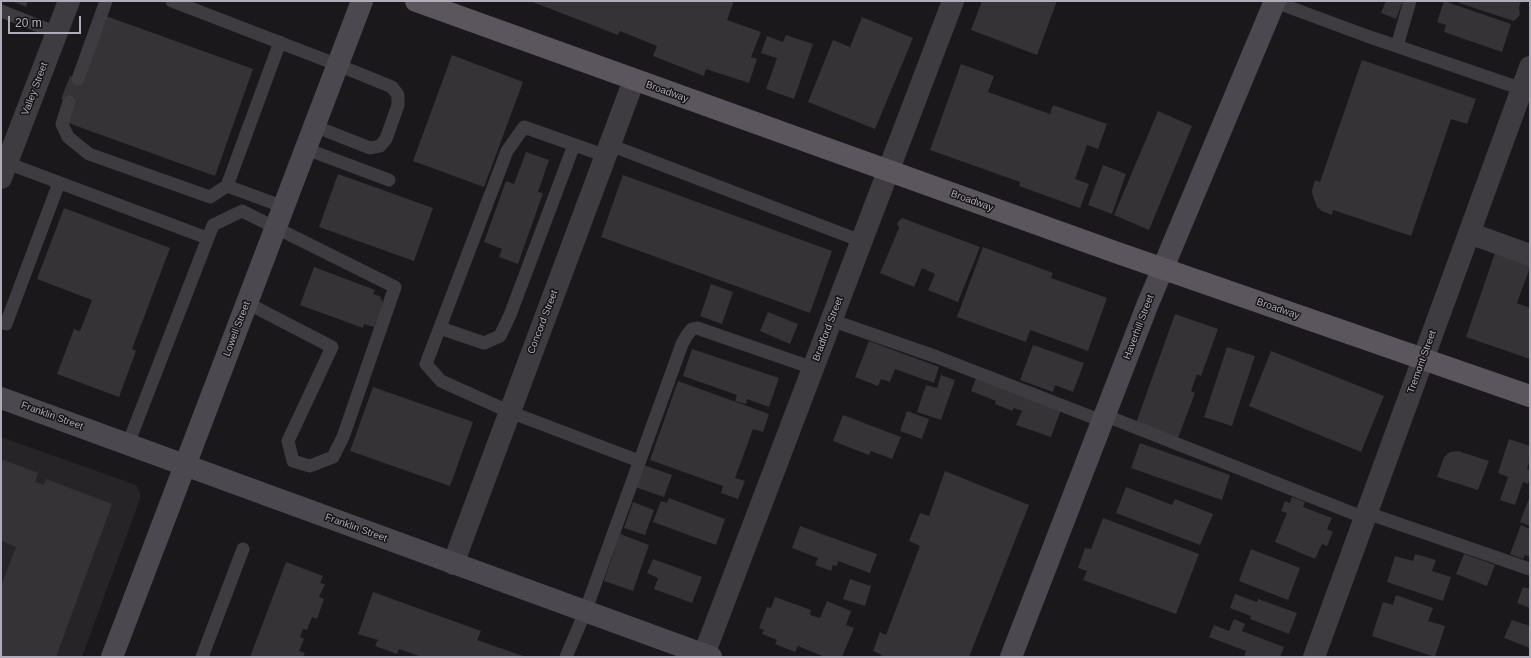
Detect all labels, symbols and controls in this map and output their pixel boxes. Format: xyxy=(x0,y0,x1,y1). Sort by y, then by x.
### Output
scale bar xyxy=(10,8,83,34)
text: 20 m xyxy=(15,16,42,30)
street label: Valley Street xyxy=(19,61,51,117)
street label: Broadway xyxy=(644,79,690,105)
street label: Broadway xyxy=(949,188,995,214)
street label: Concord Street xyxy=(525,288,561,356)
street label: Haverhill Street xyxy=(1121,293,1157,361)
street label: Bradford Street xyxy=(810,295,846,363)
street label: Broadway xyxy=(1255,296,1301,322)
street label: Lowell Street xyxy=(221,300,253,358)
street label: Tremont Street xyxy=(1405,329,1439,395)
street label: Franklin Street xyxy=(19,399,85,433)
street label: Franklin Street xyxy=(323,511,389,545)

